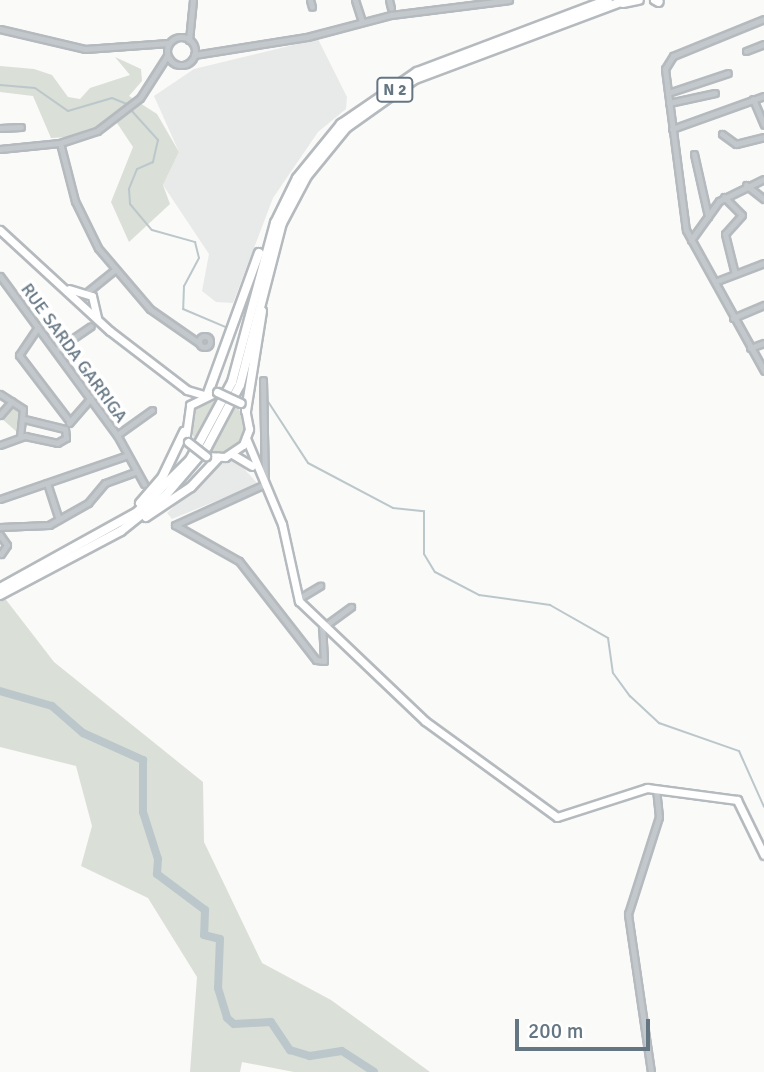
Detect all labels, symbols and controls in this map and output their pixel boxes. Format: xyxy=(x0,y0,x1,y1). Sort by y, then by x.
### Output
road number: N 2 xyxy=(376,78,414,102)
street label: RUE SARDA GARRIGA xyxy=(16,279,132,427)
scale bar xyxy=(519,1006,654,1050)
text: 200 m xyxy=(528,1018,583,1044)

